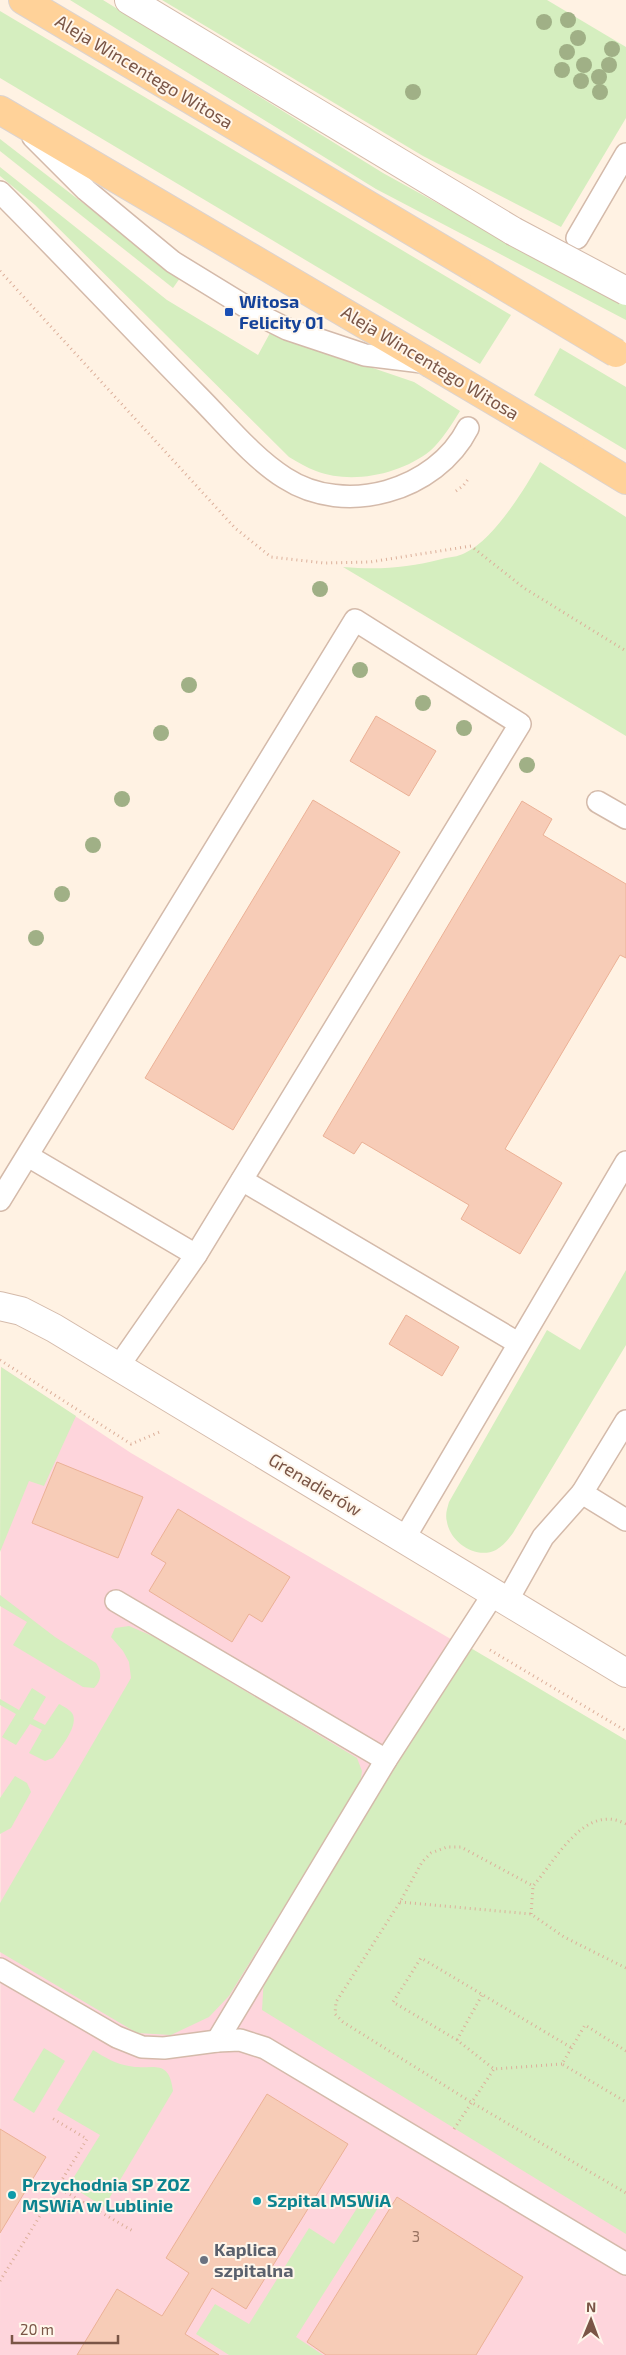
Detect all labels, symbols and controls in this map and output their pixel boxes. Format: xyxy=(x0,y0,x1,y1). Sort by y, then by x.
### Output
street label: Aleja Wincentego Witosa xyxy=(52,9,237,133)
place label: Witosa Felicity 01 xyxy=(239,290,324,333)
street label: Aleja Wincentego Witosa xyxy=(338,300,523,424)
marker: Witosa Felicity 01 xyxy=(223,306,235,318)
street label: Grenadierów xyxy=(265,1448,366,1521)
place label: Przychodnia SP ZOZ MSWiA w Lublinie xyxy=(22,2173,190,2216)
marker: Przychodnia SP ZOZ MSWiA w Lublinie xyxy=(6,2189,18,2201)
place label: Szpital MSWiA xyxy=(267,2189,391,2211)
marker: Szpital MSWiA xyxy=(251,2195,263,2207)
house number: 3 xyxy=(412,2227,420,2245)
place label: Kaplica szpitalna xyxy=(214,2238,293,2281)
marker: Kaplica szpitalna xyxy=(198,2254,210,2266)
north arrow xyxy=(566,2295,616,2345)
text: N xyxy=(586,2298,596,2315)
scale bar xyxy=(12,2312,119,2344)
text: 20 m xyxy=(20,2320,54,2338)

